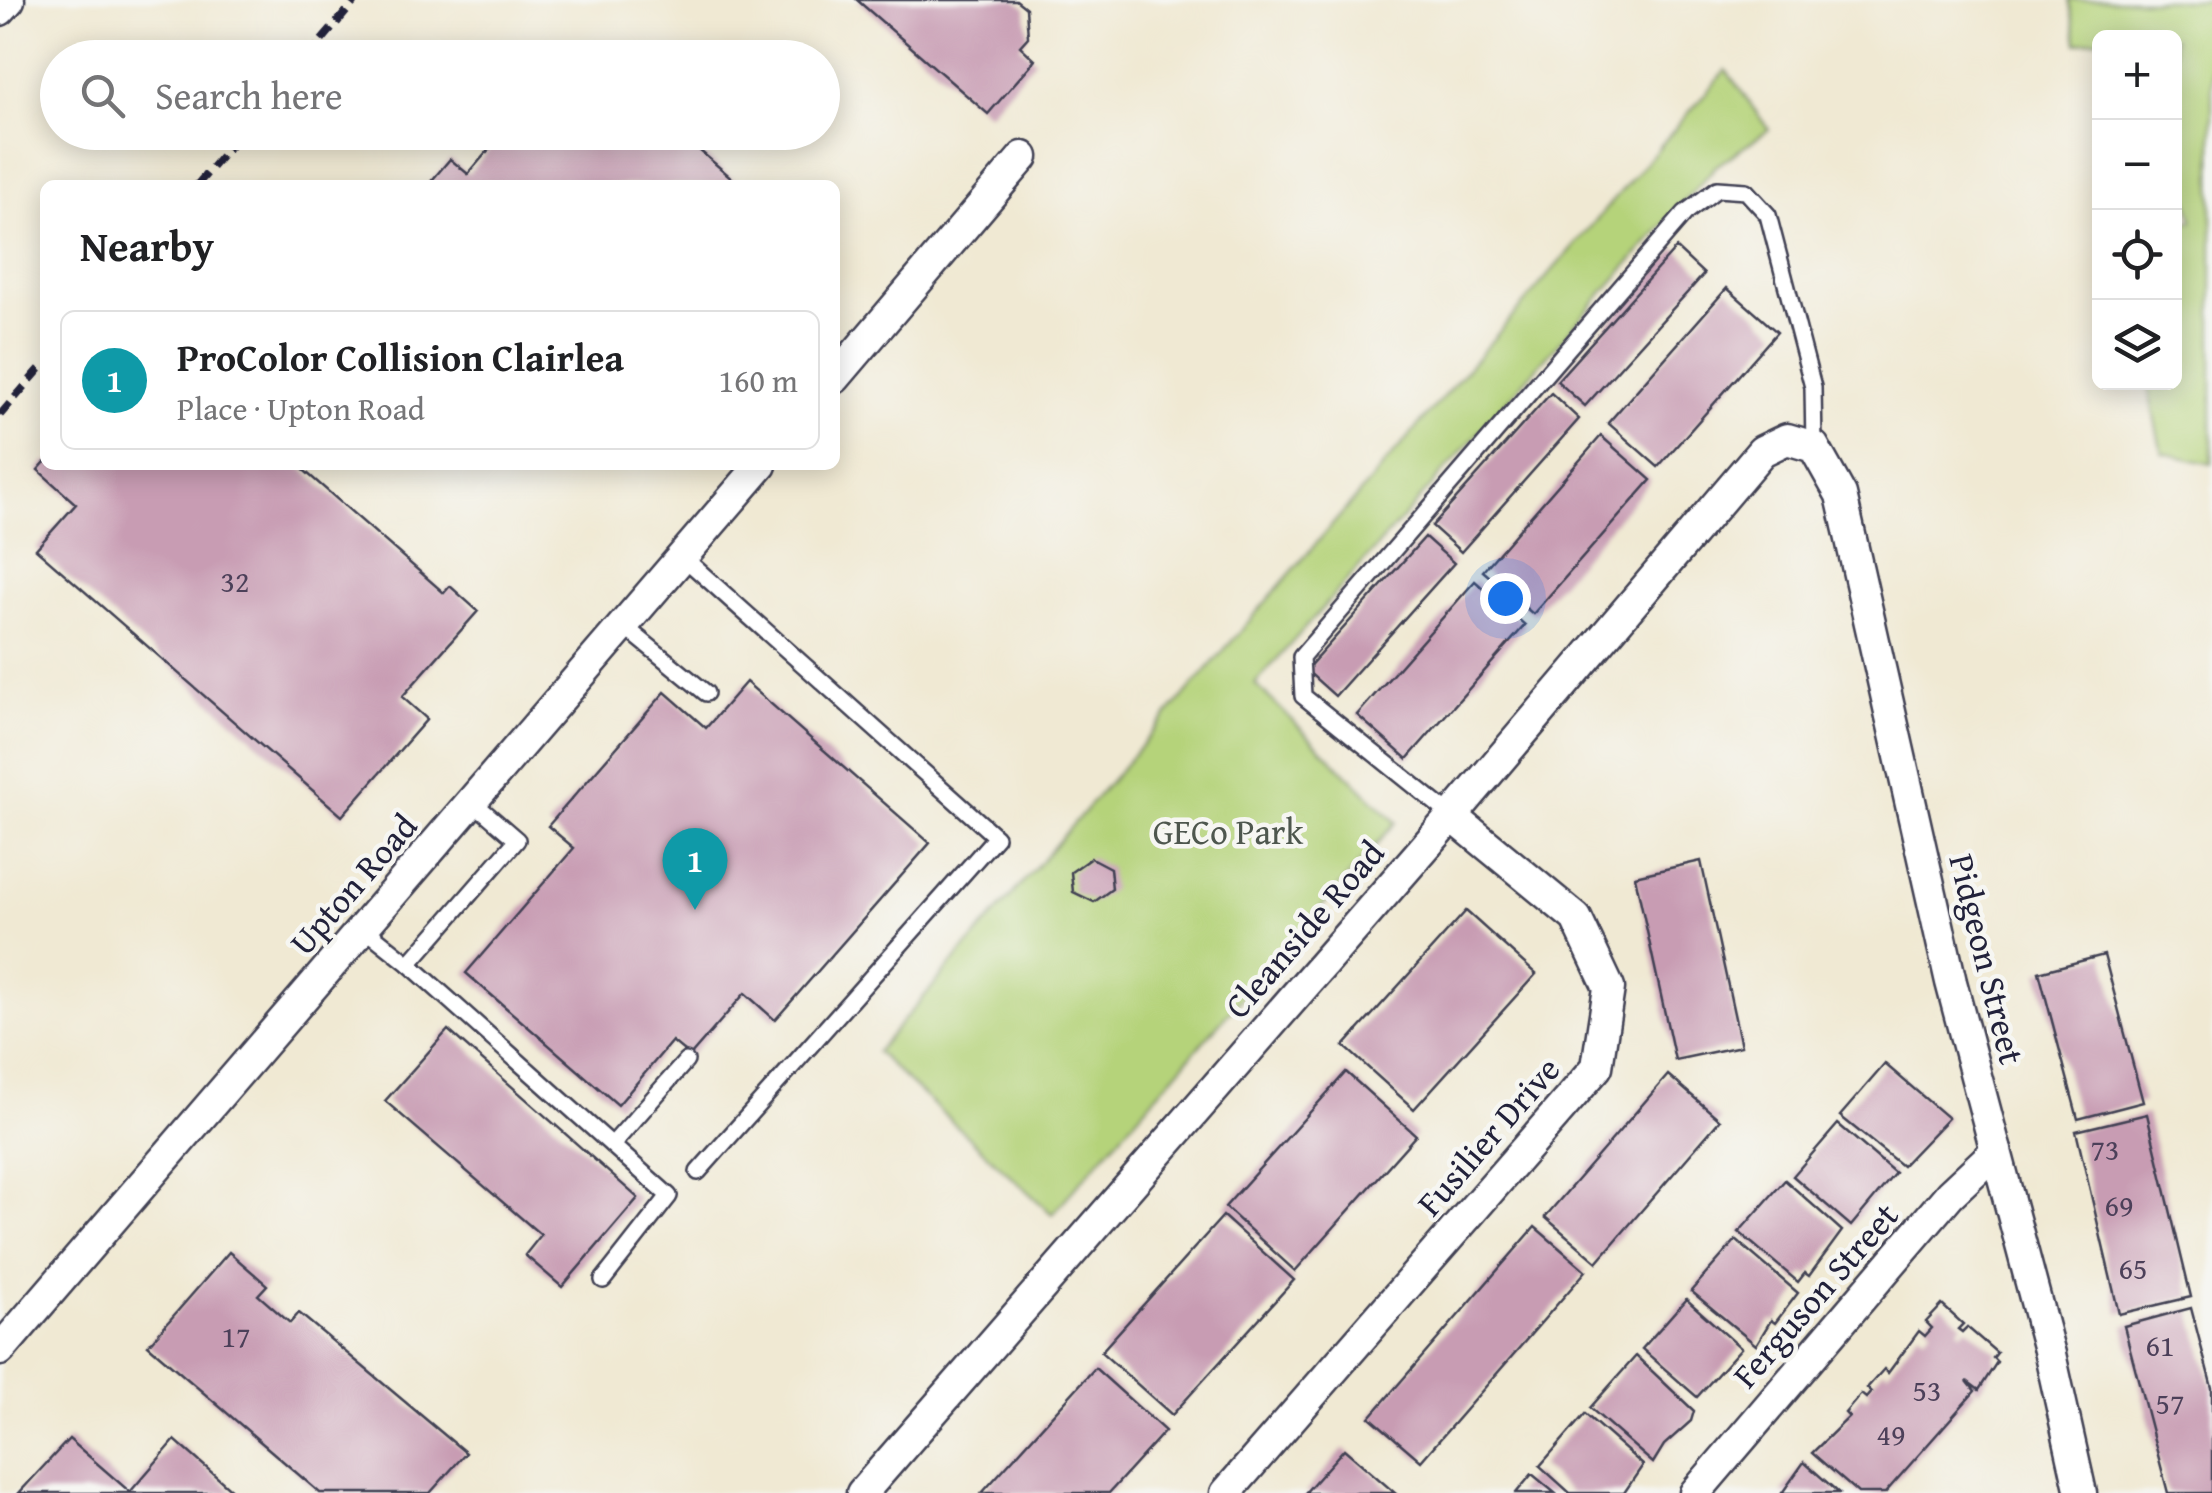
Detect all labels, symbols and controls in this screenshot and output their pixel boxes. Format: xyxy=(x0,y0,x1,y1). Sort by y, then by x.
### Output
map controls xyxy=(2092,30,2182,390)
button: + xyxy=(2092,30,2182,120)
search box xyxy=(40,40,840,150)
text: Search here xyxy=(155,67,343,123)
icon: search xyxy=(75,68,130,123)
button: − xyxy=(2092,120,2182,210)
button: locate xyxy=(2092,210,2182,300)
text: Nearby xyxy=(80,215,214,276)
button: layers xyxy=(2092,300,2182,390)
text: ProColor Collision Clairlea xyxy=(177,329,624,385)
text: 1 xyxy=(106,357,123,404)
text: 160 m xyxy=(719,357,798,404)
text: Place · Upton Road xyxy=(177,385,425,432)
house number: 32 xyxy=(221,559,249,603)
your location xyxy=(1480,573,1531,624)
street label: Upton Road xyxy=(277,802,429,966)
park label: GECo Park xyxy=(1153,806,1303,857)
pin: 1 xyxy=(662,828,728,910)
street label: Cleanside Road xyxy=(1212,829,1396,1029)
street label: Pidgeon Street xyxy=(1936,849,2038,1069)
street label: Fusilier Drive xyxy=(1404,1045,1572,1227)
house number: 73 xyxy=(2091,1127,2119,1171)
house number: 69 xyxy=(2105,1183,2133,1227)
street label: Ferguson Street xyxy=(1720,1191,1910,1399)
house number: 65 xyxy=(2119,1246,2147,1290)
house number: 17 xyxy=(222,1314,250,1358)
house number: 61 xyxy=(2146,1323,2174,1367)
house number: 53 xyxy=(1913,1368,1941,1412)
house number: 57 xyxy=(2156,1381,2184,1425)
house number: 49 xyxy=(1877,1412,1905,1456)

